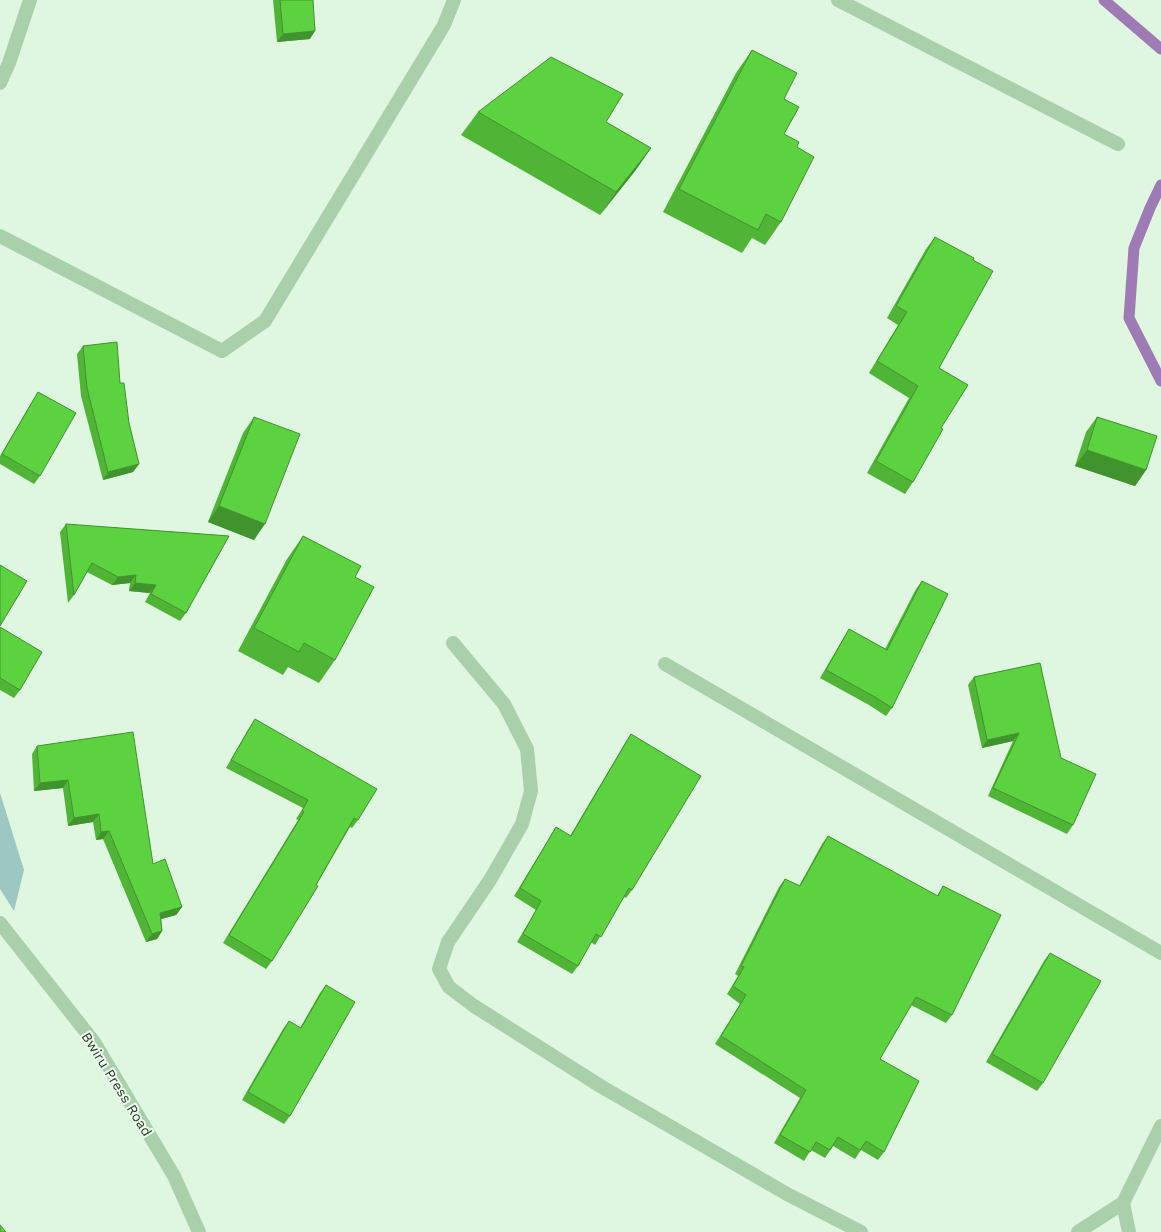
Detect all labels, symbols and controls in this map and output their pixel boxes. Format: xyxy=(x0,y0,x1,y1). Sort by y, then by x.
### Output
street label: Bwiru Press Road xyxy=(79,1029,155,1139)

